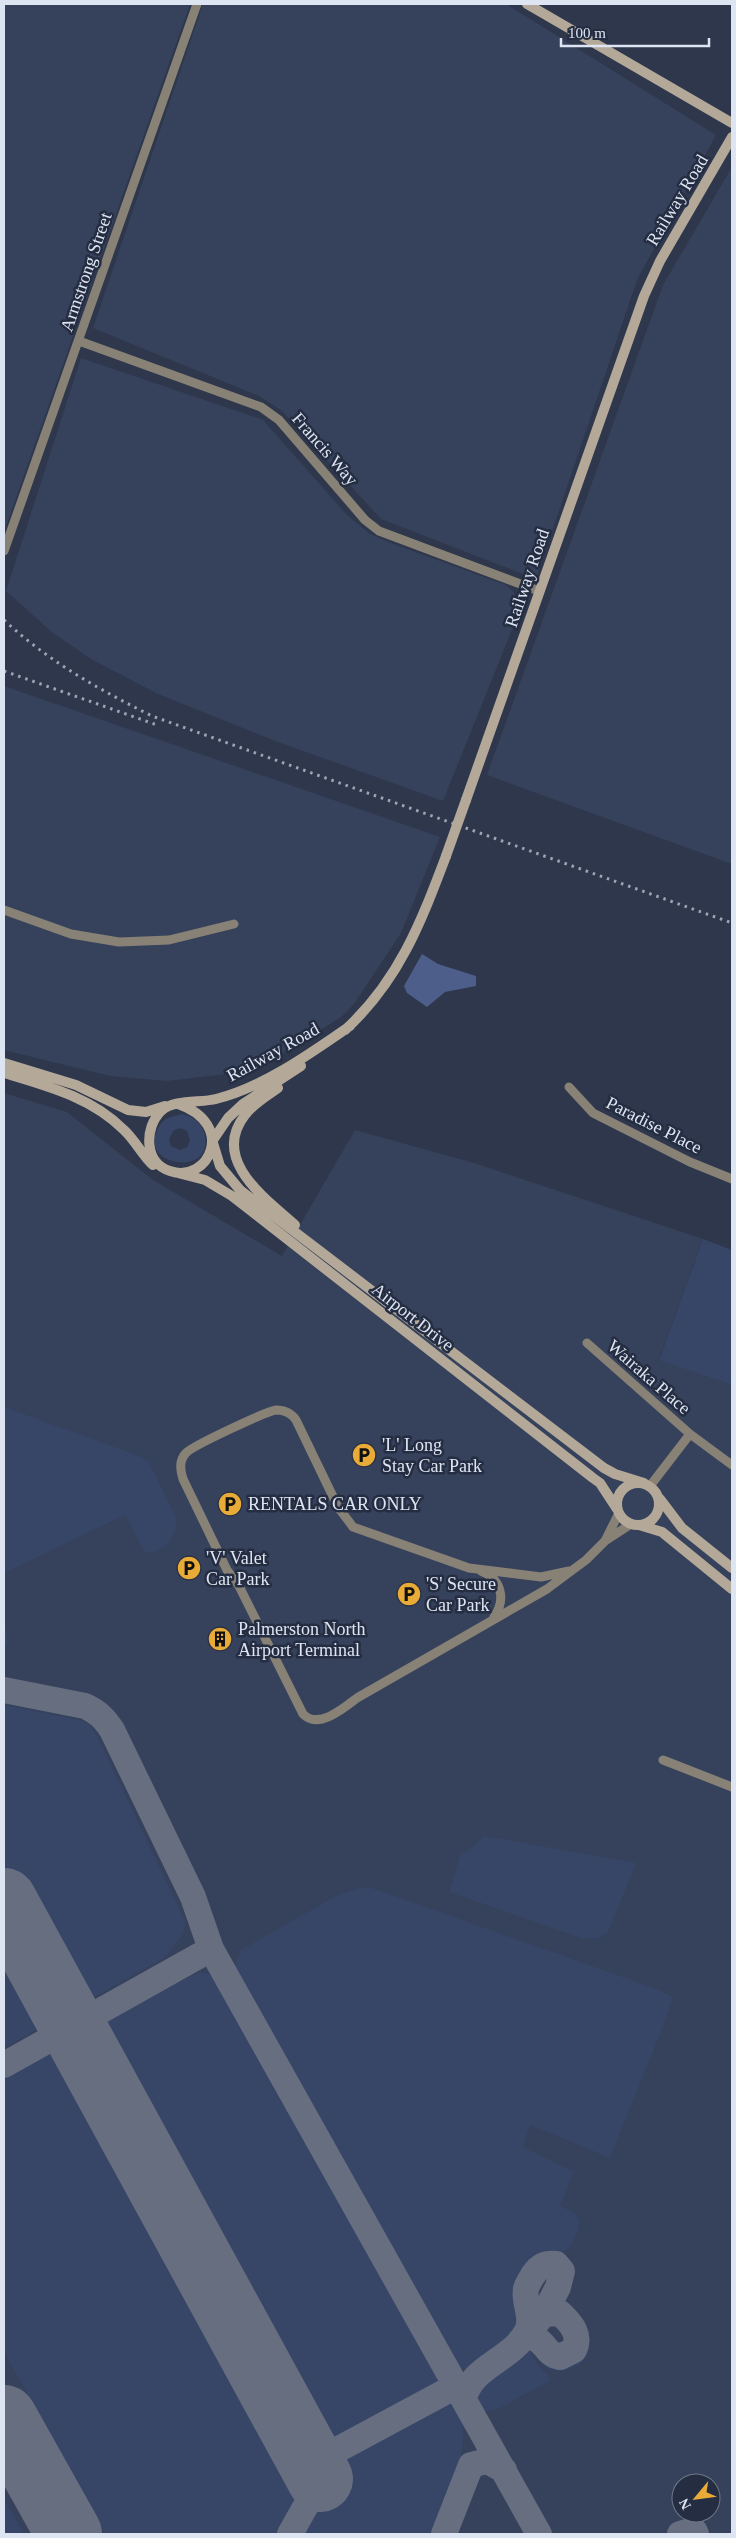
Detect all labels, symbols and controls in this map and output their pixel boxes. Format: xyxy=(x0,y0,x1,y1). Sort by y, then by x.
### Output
scale bar xyxy=(561,15,708,47)
text: 100 m xyxy=(568,25,606,41)
street label: Railway Road xyxy=(642,151,712,249)
street label: Armstrong Street xyxy=(56,210,116,334)
street label: Francis Way xyxy=(288,409,362,489)
street label: Railway Road xyxy=(501,526,553,630)
street label: Railway Road xyxy=(223,1018,323,1086)
street label: Paradise Place xyxy=(603,1092,705,1158)
street label: Airport Drive xyxy=(368,1279,458,1355)
street label: Wairaka Place xyxy=(604,1336,694,1418)
place label: 'L' Long Stay Car Park xyxy=(382,1435,482,1476)
parking icon: 'L' Long Stay Car Park xyxy=(351,1442,377,1468)
parking icon: RENTALS CAR ONLY xyxy=(217,1491,243,1517)
place label: RENTALS CAR ONLY xyxy=(248,1494,422,1514)
place label: 'V' Valet Car Park xyxy=(206,1548,269,1589)
parking icon: 'V' Valet Car Park xyxy=(176,1555,202,1581)
place label: 'S' Secure Car Park xyxy=(426,1574,496,1615)
parking icon: 'S' Secure Car Park xyxy=(396,1581,422,1607)
place label: Palmerston North Airport Terminal xyxy=(238,1619,366,1660)
building icon: Palmerston North Airport Terminal xyxy=(207,1626,233,1652)
north arrow xyxy=(671,2473,721,2523)
text: N xyxy=(676,2496,694,2512)

